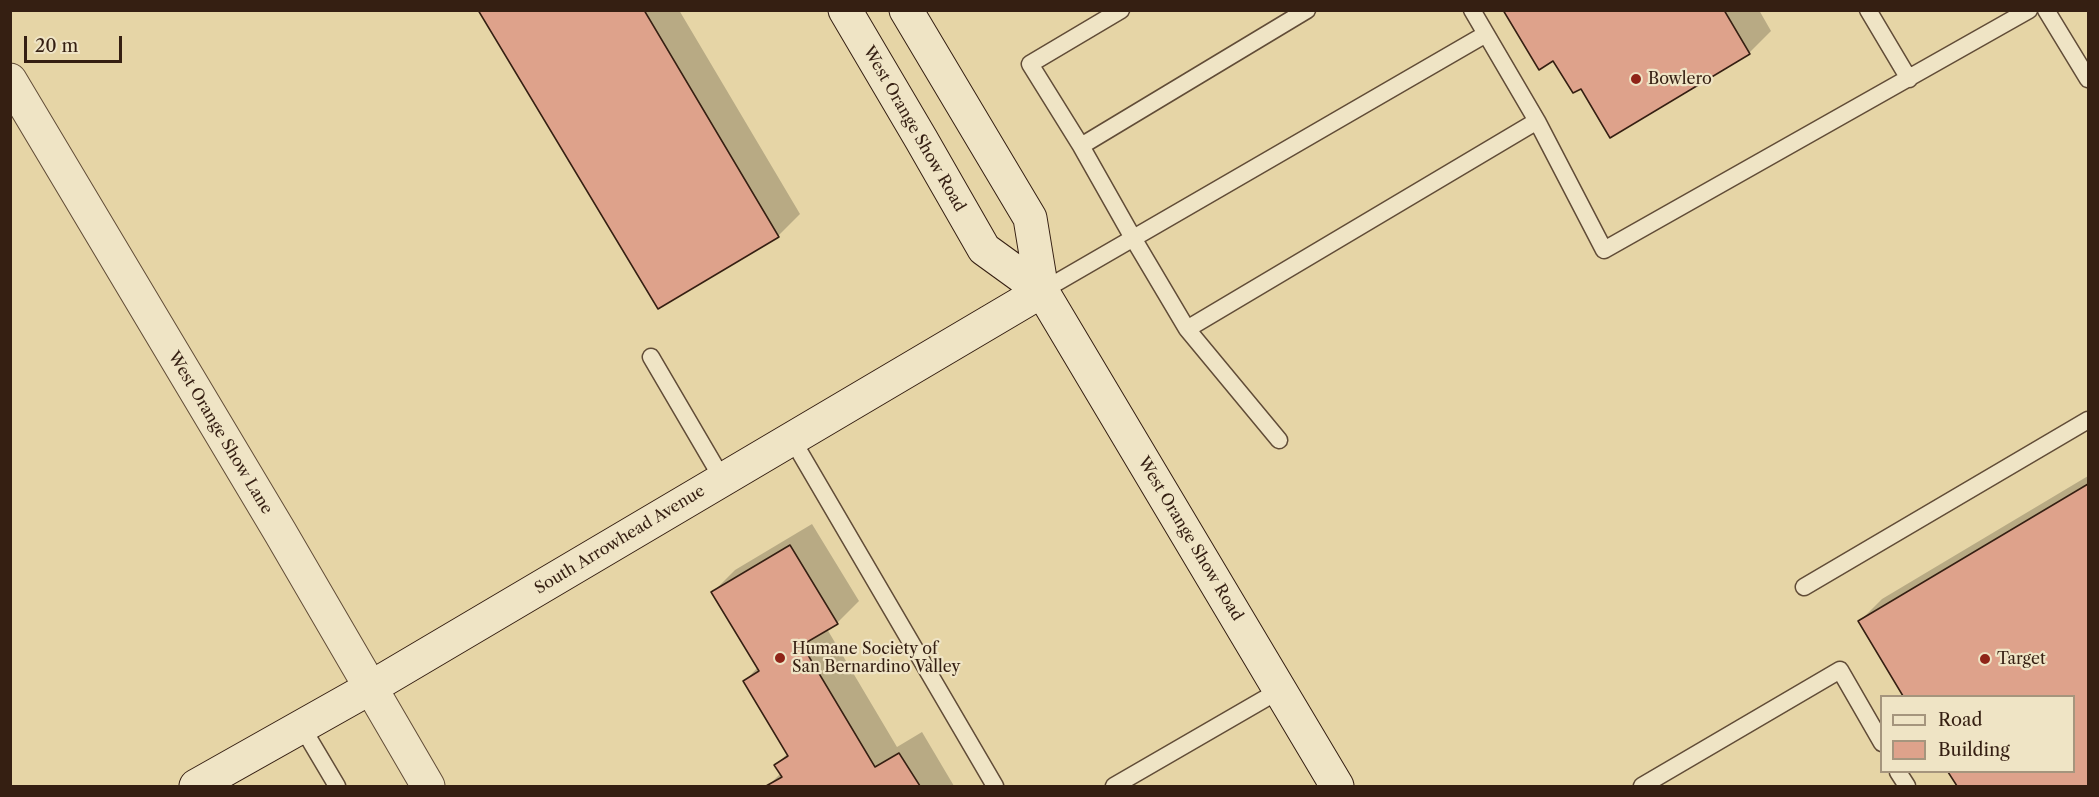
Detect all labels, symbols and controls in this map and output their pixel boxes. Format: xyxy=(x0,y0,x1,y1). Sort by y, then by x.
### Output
scale bar xyxy=(27,24,124,62)
text: 20 m xyxy=(35,35,78,57)
street label: West Orange Show Road xyxy=(859,43,969,215)
place label: Bowlero xyxy=(1648,69,1712,89)
marker: Bowlero xyxy=(1629,72,1643,86)
street label: West Orange Show Lane xyxy=(164,348,276,518)
street label: West Orange Show Road xyxy=(1133,454,1247,624)
street label: South Arrowhead Avenue xyxy=(531,482,709,598)
place label: Humane Society of San Bernardino Valley xyxy=(792,639,960,677)
place label: Target xyxy=(1997,649,2046,669)
marker: Humane Society of San Bernardino Valley xyxy=(773,651,787,665)
marker: Target xyxy=(1978,652,1992,666)
legend xyxy=(1880,695,2075,773)
text: Road xyxy=(1938,709,1983,731)
text: Building xyxy=(1938,739,2010,761)

